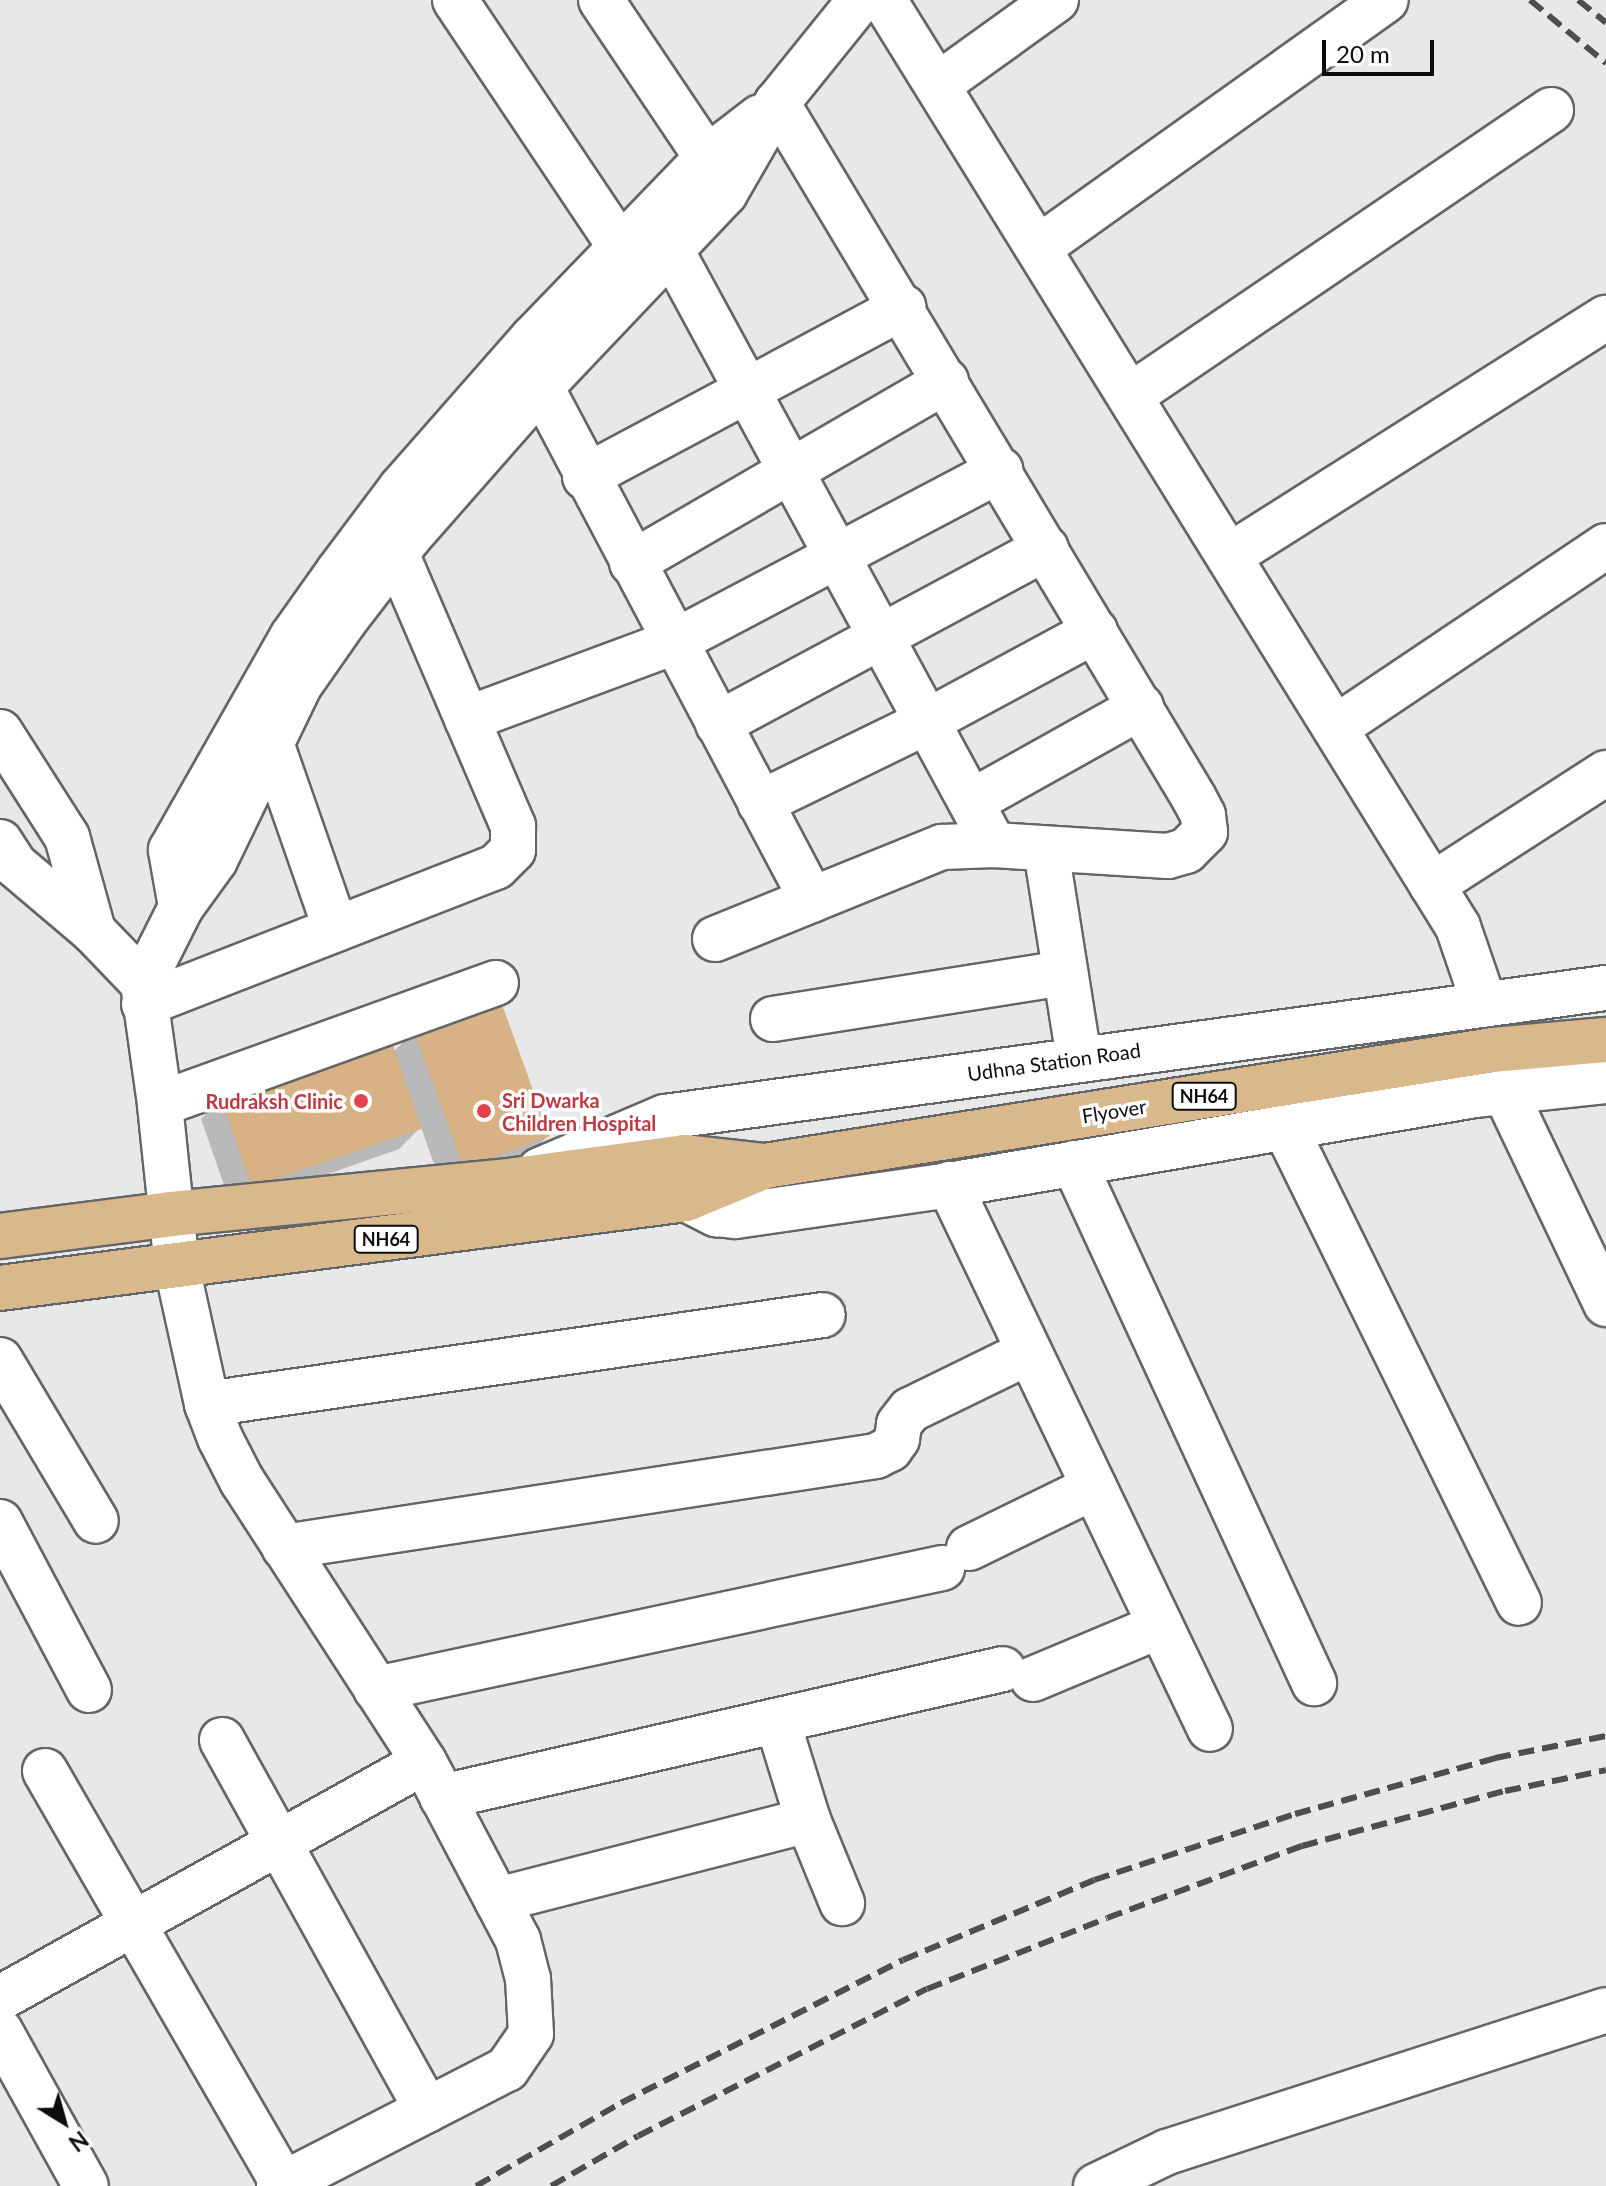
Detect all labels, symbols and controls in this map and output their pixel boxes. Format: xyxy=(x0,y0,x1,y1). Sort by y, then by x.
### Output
scale bar xyxy=(1326,24,1438,74)
text: 20 m xyxy=(1336,39,1390,68)
street label: Udhna Station Road xyxy=(966,1038,1142,1086)
road number: NH64 xyxy=(1170,1082,1238,1110)
place label: Sri Dwarka Children Hospital xyxy=(502,1088,656,1135)
place label: Rudraksh Clinic xyxy=(206,1089,343,1113)
marker: Rudraksh Clinic xyxy=(350,1090,372,1112)
street label: Flyover xyxy=(1080,1094,1148,1128)
marker: Sri Dwarka Children Hospital xyxy=(473,1100,495,1122)
road number: NH64 xyxy=(352,1225,420,1253)
north arrow xyxy=(24,2082,104,2162)
text: N xyxy=(64,2126,94,2157)

